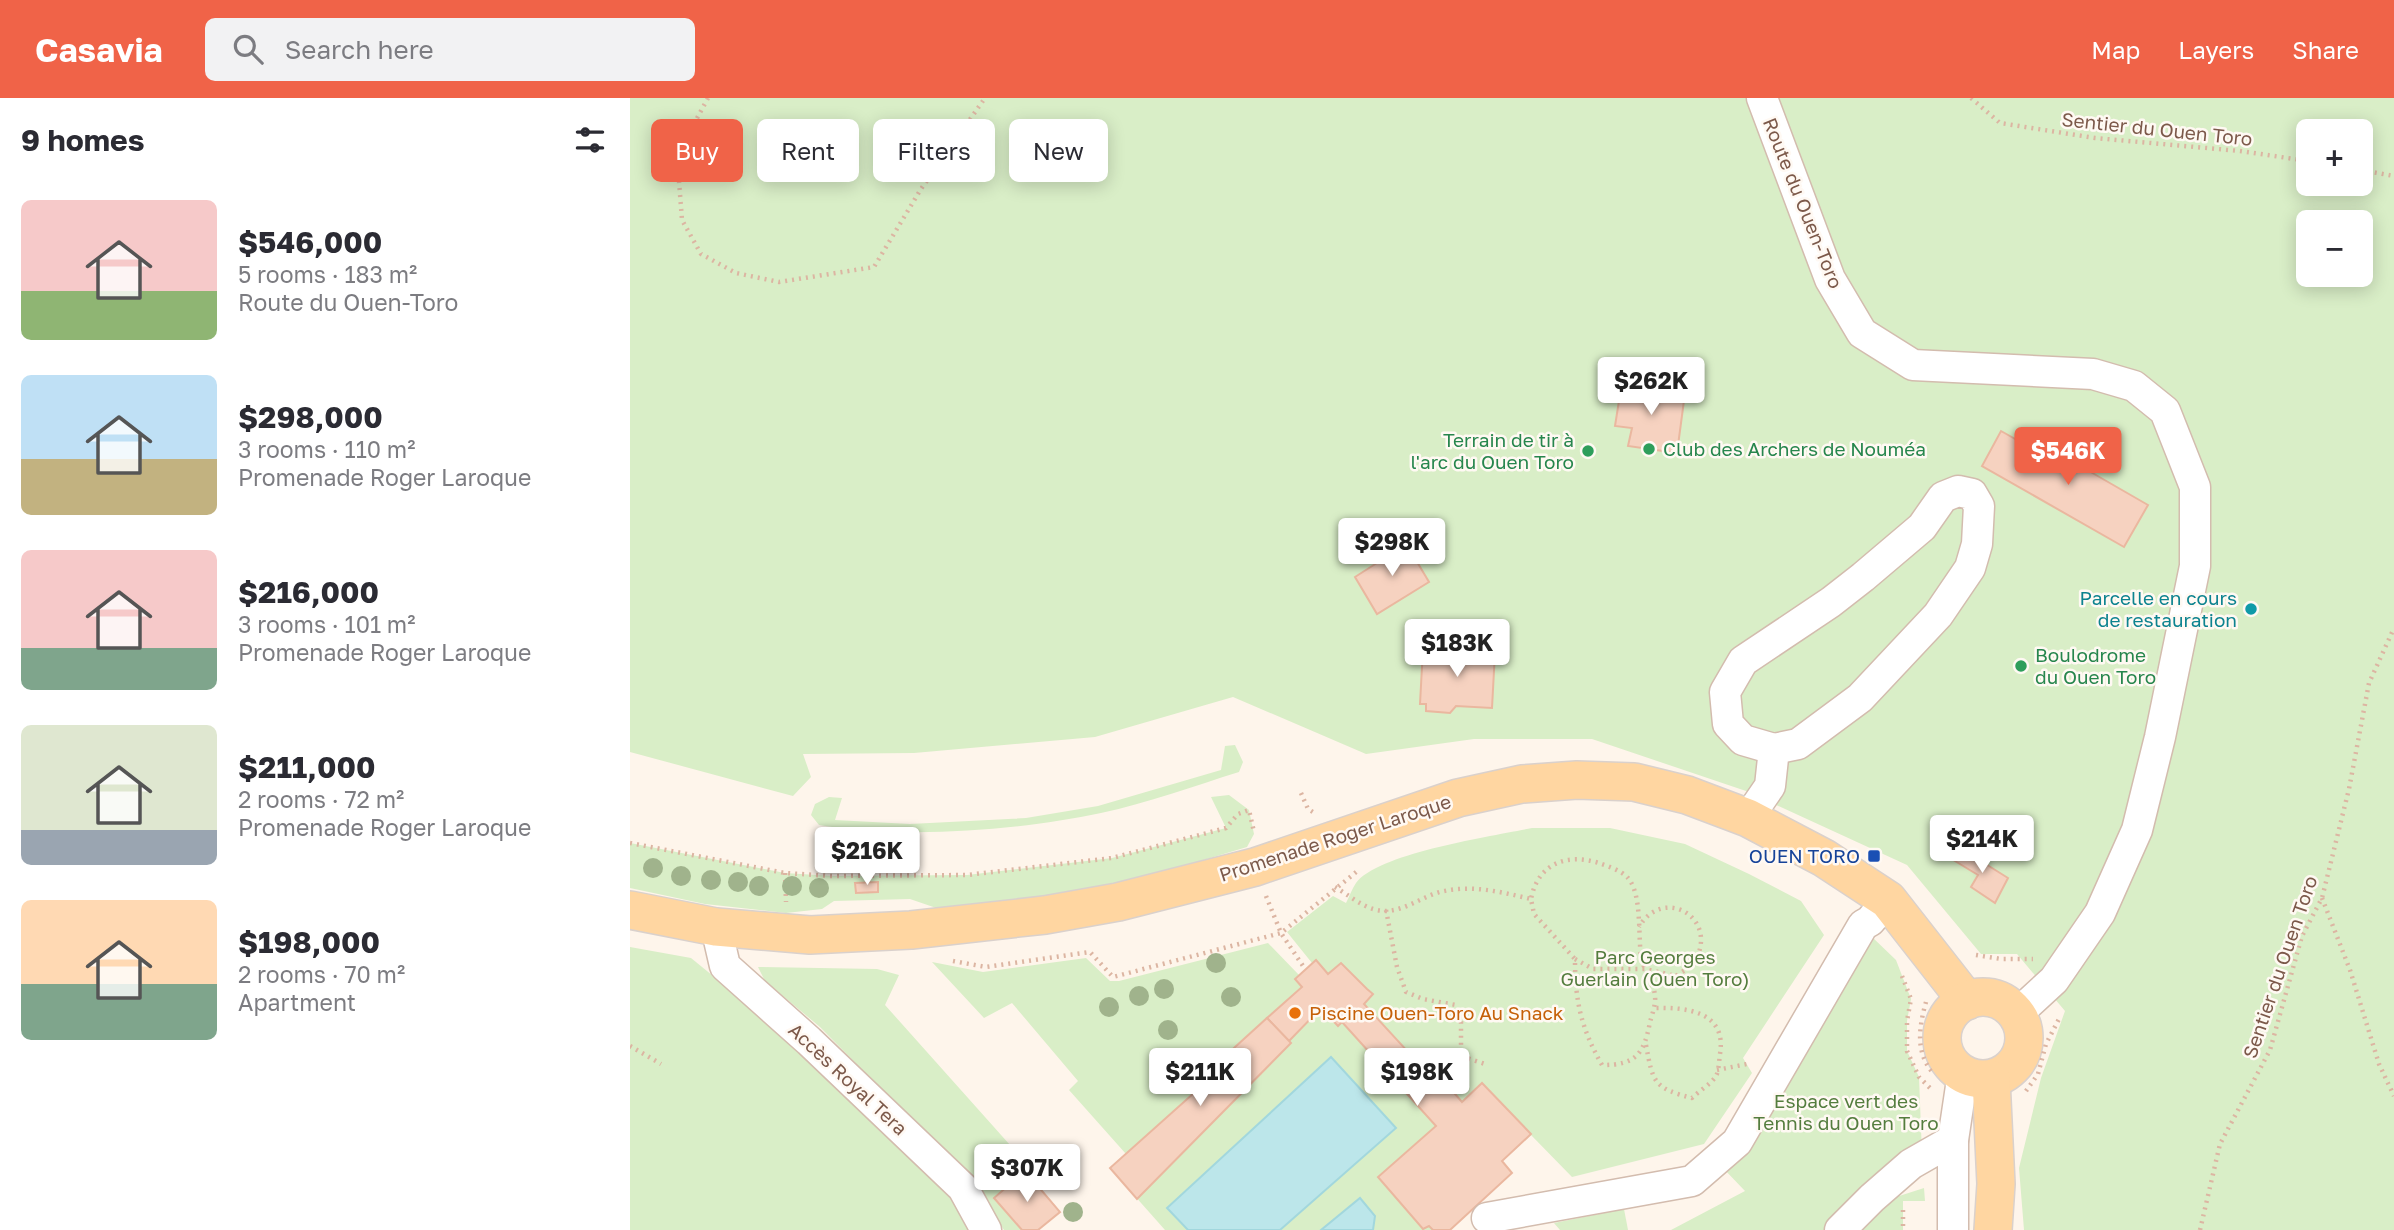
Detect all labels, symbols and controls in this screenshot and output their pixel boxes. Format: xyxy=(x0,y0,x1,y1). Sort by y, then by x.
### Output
search box xyxy=(205,18,695,81)
text: Casavia xyxy=(35,30,163,69)
icon: search xyxy=(229,30,267,68)
text: Search here xyxy=(285,34,434,65)
text: Map xyxy=(2091,35,2140,64)
text: Layers xyxy=(2178,35,2254,64)
text: Share xyxy=(2292,35,2359,64)
street label: Sentier du Ouen Toro xyxy=(2061,107,2254,150)
street label: Route du Ouen-Toro xyxy=(1759,114,1848,291)
chip: Buy xyxy=(651,119,743,182)
chip: Rent xyxy=(757,119,859,182)
chip: Filters xyxy=(873,119,995,182)
chip: New xyxy=(1009,119,1108,182)
map controls xyxy=(2296,119,2373,287)
button: + xyxy=(2296,119,2373,196)
icon: filters xyxy=(571,121,609,159)
text: 9 homes xyxy=(21,122,144,158)
button: − xyxy=(2296,210,2373,287)
text: $546,000 xyxy=(238,224,382,260)
icon: home xyxy=(77,228,161,312)
text: 5 rooms · 183 m² xyxy=(238,260,417,288)
text: Route du Ouen-Toro xyxy=(238,288,458,316)
pin: $262K xyxy=(1602,358,1700,417)
text: $262K xyxy=(1614,366,1688,394)
text: $298,000 xyxy=(238,399,383,435)
icon: home xyxy=(77,403,161,487)
place label: Terrain de tir à l'arc du Ouen Toro xyxy=(1410,428,1574,473)
pin: $546K xyxy=(2019,428,2117,487)
text: 3 rooms · 110 m² xyxy=(238,435,415,463)
text: $546K xyxy=(2030,436,2106,464)
place label: Club des Archers de Nouméa xyxy=(1663,437,1926,460)
marker: Club des Archers de Nouméa xyxy=(1641,441,1657,457)
marker: Terrain de tir à l'arc du Ouen Toro xyxy=(1580,443,1596,459)
text: Promenade Roger Laroque xyxy=(238,463,531,491)
pin: $298K xyxy=(1343,518,1441,578)
text: $298K xyxy=(1354,527,1430,555)
text: $216,000 xyxy=(238,574,379,610)
icon: home xyxy=(77,578,161,662)
place label: Parcelle en cours de restauration xyxy=(2079,586,2237,631)
marker: Parcelle en cours de restauration xyxy=(2243,601,2259,617)
text: 3 rooms · 101 m² xyxy=(238,610,415,638)
pin: $183K xyxy=(1408,620,1506,679)
text: $183K xyxy=(1421,628,1493,656)
text: Promenade Roger Laroque xyxy=(238,638,531,666)
place label: Boulodrome du Ouen Toro xyxy=(2035,643,2156,688)
marker: Boulodrome du Ouen Toro xyxy=(2013,658,2029,674)
text: $211,000 xyxy=(238,749,375,785)
icon: home xyxy=(77,753,161,837)
text: 2 rooms · 72 m² xyxy=(238,785,404,813)
street label: Promenade Roger Laroque xyxy=(1216,789,1454,886)
text: Promenade Roger Laroque xyxy=(238,813,531,841)
pin: $214K xyxy=(1933,816,2031,875)
text: $214K xyxy=(1946,824,2018,852)
pin: $216K xyxy=(818,828,916,887)
text: $216K xyxy=(831,836,903,864)
place label: OUEN TORO xyxy=(1749,844,1860,867)
marker: OUEN TORO xyxy=(1866,848,1882,864)
street label: Sentier du Ouen Toro xyxy=(2237,873,2322,1061)
text: $198,000 xyxy=(238,924,380,960)
icon: home xyxy=(77,928,161,1012)
park label: Parc Georges Guerlain (Ouen Toro) xyxy=(1560,945,1750,990)
text: 2 rooms · 70 m² xyxy=(238,960,405,988)
text: Apartment xyxy=(238,988,356,1016)
place label: Piscine Ouen-Toro Au Snack xyxy=(1309,1001,1564,1024)
marker: Piscine Ouen-Toro Au Snack xyxy=(1287,1005,1303,1021)
street label: Accès Royal Tera xyxy=(784,1018,912,1139)
pin: $211K xyxy=(1151,1048,1249,1108)
pin: $198K xyxy=(1368,1048,1466,1108)
text: $211K xyxy=(1165,1057,1235,1085)
text: $198K xyxy=(1380,1057,1454,1085)
park label: Espace vert des Tennis du Ouen Toro xyxy=(1753,1089,1939,1134)
pin: $307K xyxy=(978,1144,1076,1204)
text: $307K xyxy=(990,1153,1064,1181)

